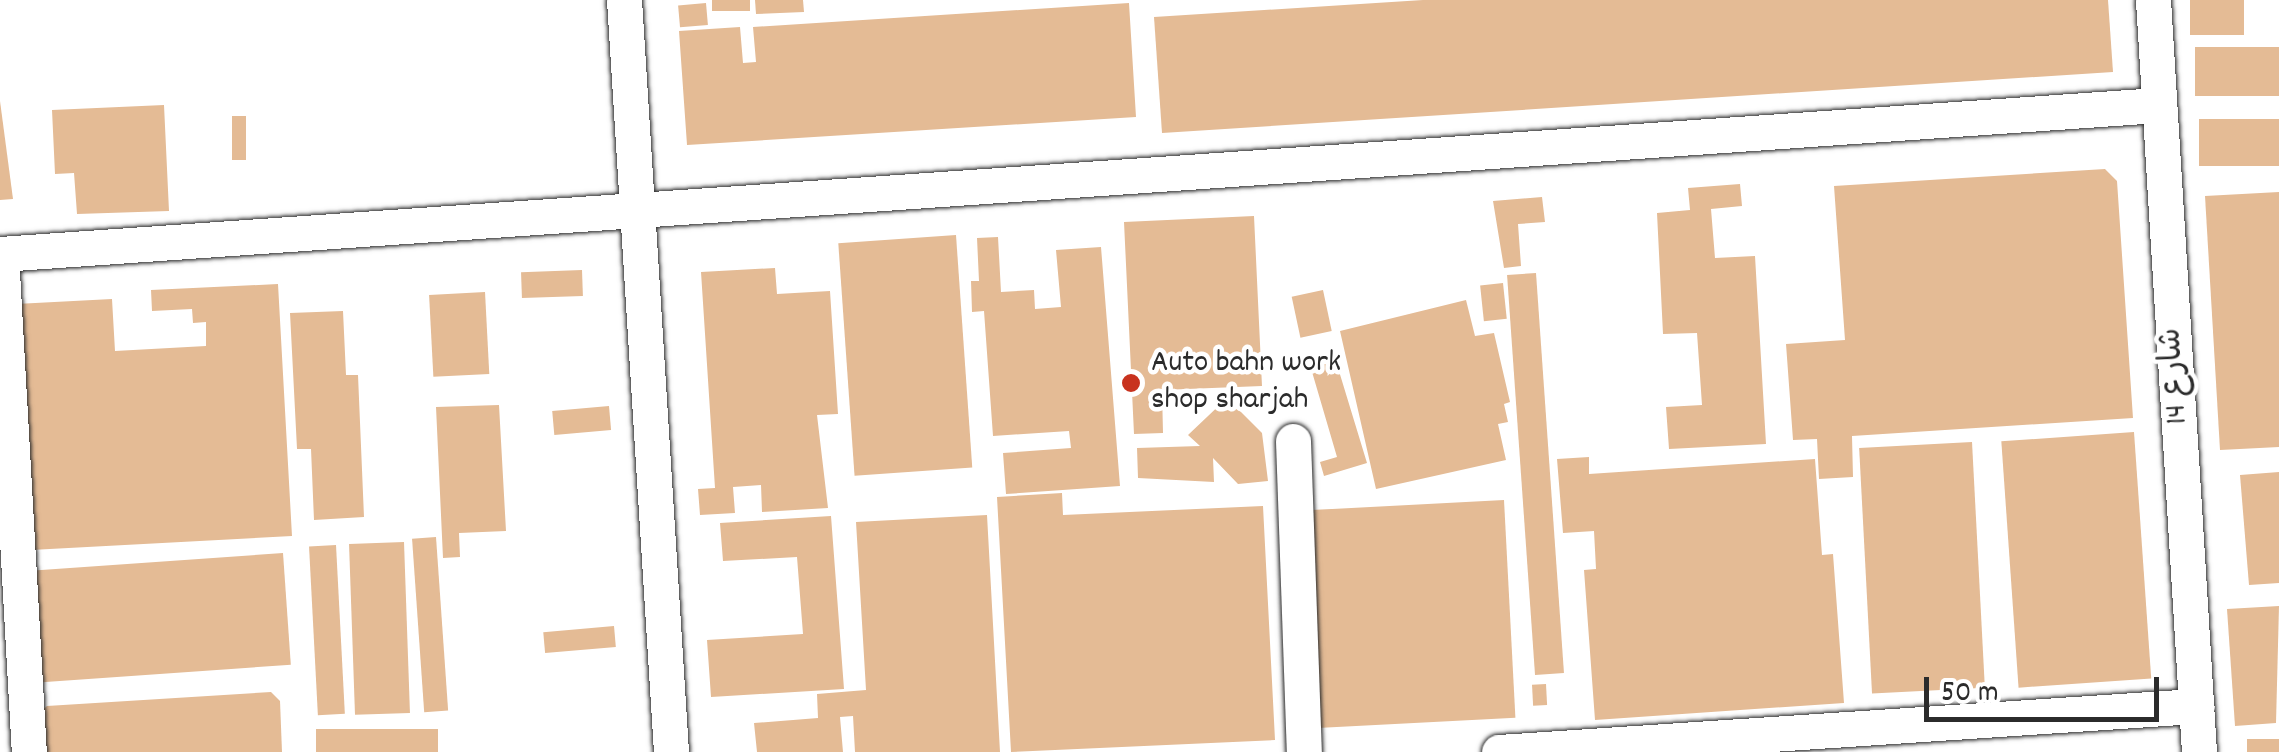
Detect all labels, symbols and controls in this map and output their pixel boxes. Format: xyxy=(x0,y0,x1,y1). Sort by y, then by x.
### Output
street label: شارع 14 xyxy=(2153,326,2199,426)
place label: Auto bahn work shop sharjah xyxy=(1151,346,1341,421)
marker: Auto bahn work shop sharjah xyxy=(1120,372,1142,394)
scale bar xyxy=(1929,657,2164,719)
text: 50 m xyxy=(1941,673,1999,716)

